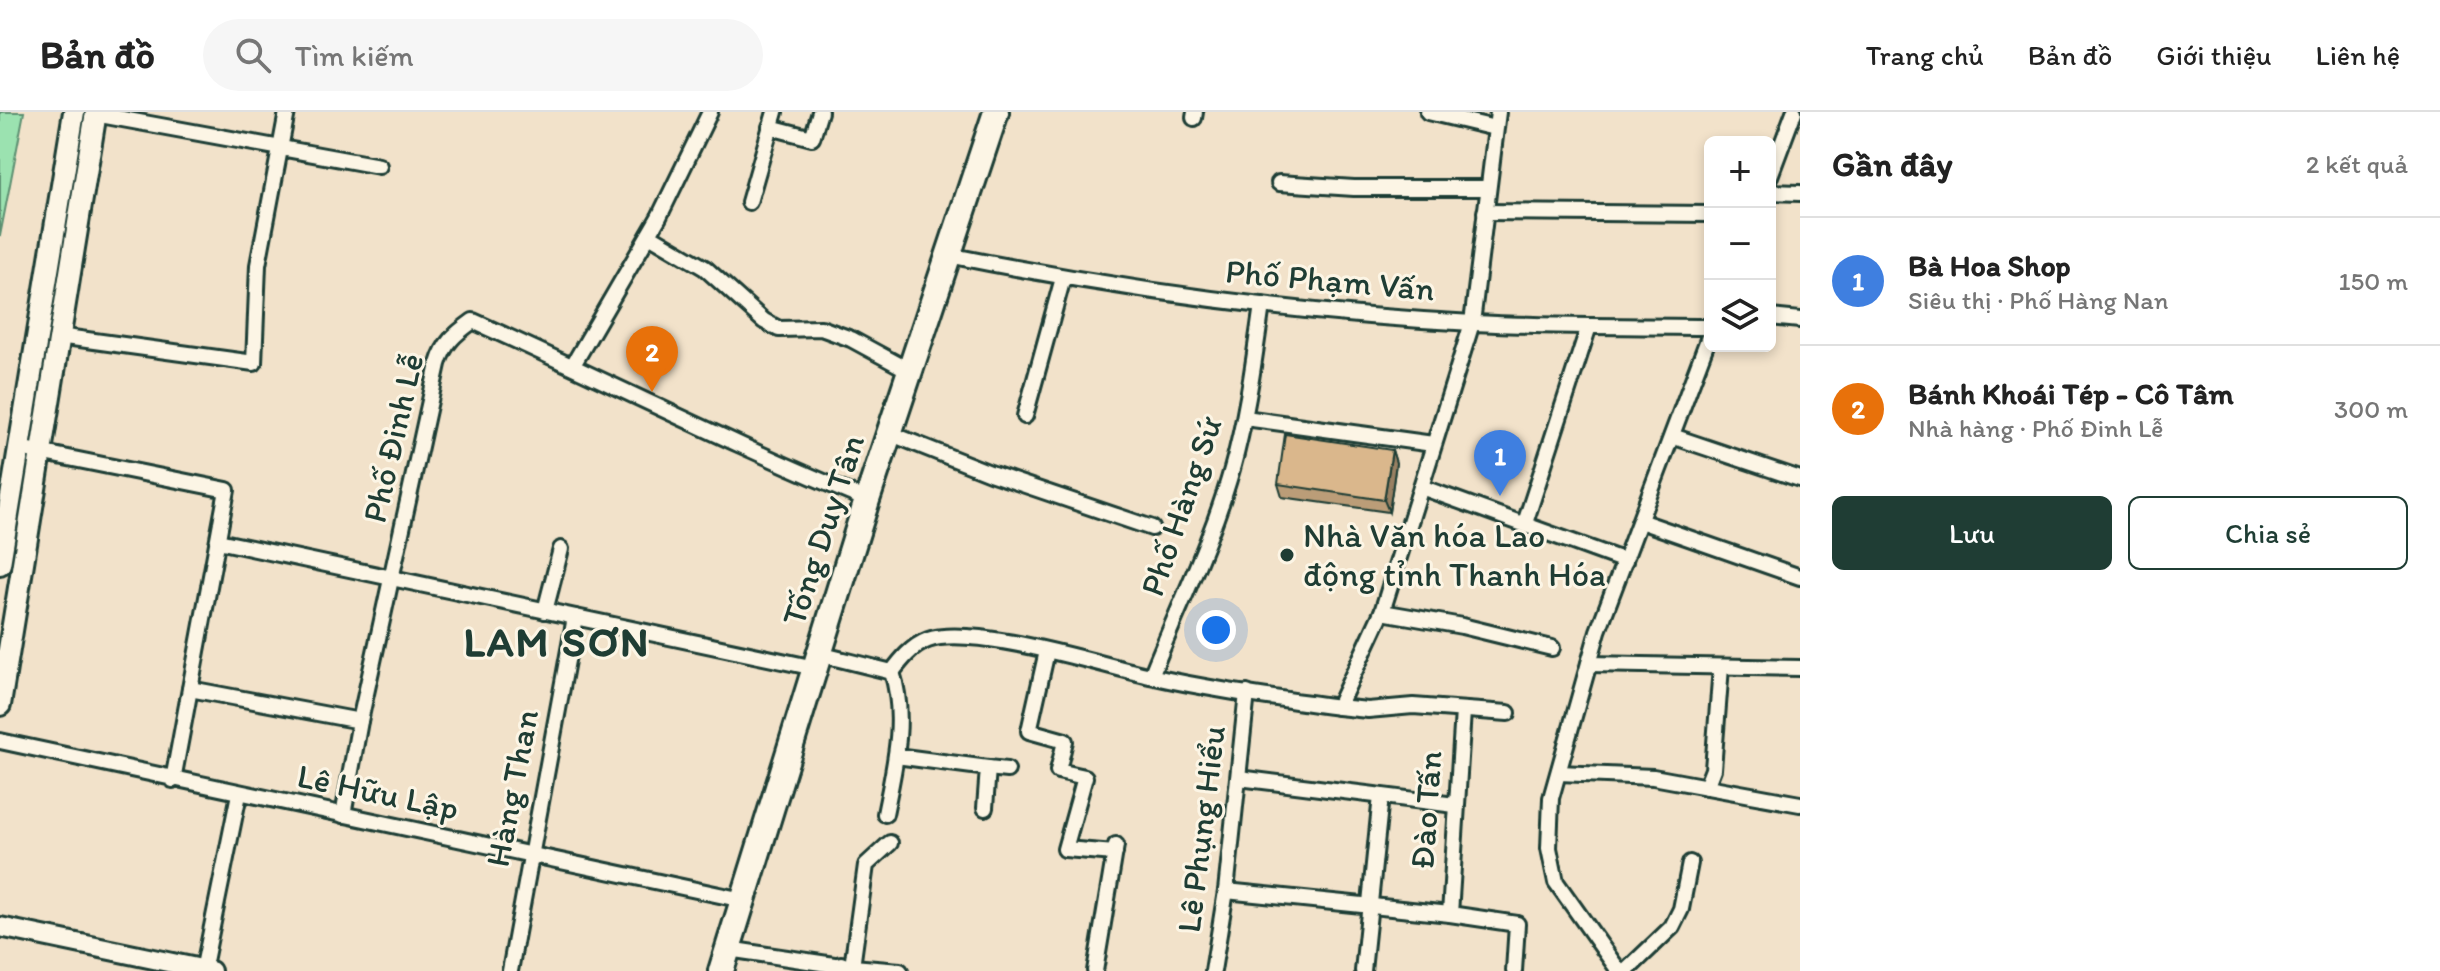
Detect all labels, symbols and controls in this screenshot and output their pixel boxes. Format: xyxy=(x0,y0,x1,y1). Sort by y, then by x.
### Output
search box xyxy=(203,19,763,91)
text: Bản đồ xyxy=(40,32,155,78)
icon: search xyxy=(231,33,275,77)
text: Tìm kiếm xyxy=(295,37,414,74)
text: Trang chủ xyxy=(1866,38,1984,72)
text: Bản đồ xyxy=(2028,38,2112,72)
text: Giới thiệu xyxy=(2156,38,2272,72)
text: Liên hệ xyxy=(2316,38,2400,72)
map controls xyxy=(1704,136,1776,352)
button: + xyxy=(1704,136,1776,208)
text: Gần đây xyxy=(1832,144,1953,185)
text: 2 kết quả xyxy=(2306,148,2408,180)
button: − xyxy=(1704,208,1776,280)
text: Bà Hoa Shop xyxy=(1908,247,2070,284)
street label: Phố Phạm Vấn xyxy=(1224,250,1436,310)
text: 1 xyxy=(1852,265,1864,297)
text: 150 m xyxy=(2339,265,2408,297)
button: layers xyxy=(1704,280,1776,352)
text: Siêu thị · Phố Hàng Nan xyxy=(1908,284,2169,316)
pin: 2 xyxy=(626,326,678,392)
street label: Phố Đinh Lễ xyxy=(354,349,432,527)
text: Bánh Khoái Tép - Cô Tâm xyxy=(1908,375,2234,412)
text: 2 xyxy=(1851,393,1865,425)
text: 300 m xyxy=(2334,393,2408,425)
street label: Phố Hàng Sứ xyxy=(1131,411,1231,601)
text: Nhà hàng · Phố Đinh Lễ xyxy=(1908,412,2163,444)
street label: Tống Duy Tân xyxy=(773,429,873,631)
pin: 1 xyxy=(1474,430,1526,496)
button: Lưu xyxy=(1832,496,2112,570)
button: Chia sẻ xyxy=(2128,496,2408,570)
place label: Nhà Văn hóa Lao động tỉnh Thanh Hóa xyxy=(1303,515,1606,595)
marker: Nhà Văn hóa Lao động tỉnh Thanh Hóa xyxy=(1278,546,1296,564)
your location xyxy=(1196,610,1236,650)
district label: LAM SƠN xyxy=(464,616,650,667)
street label: Hàng Than xyxy=(477,706,547,870)
street label: Lê Phụng Hiểu xyxy=(1168,723,1234,935)
street label: Đào Tấn xyxy=(1401,749,1451,871)
street label: Lê Hữu Lập xyxy=(294,755,462,829)

